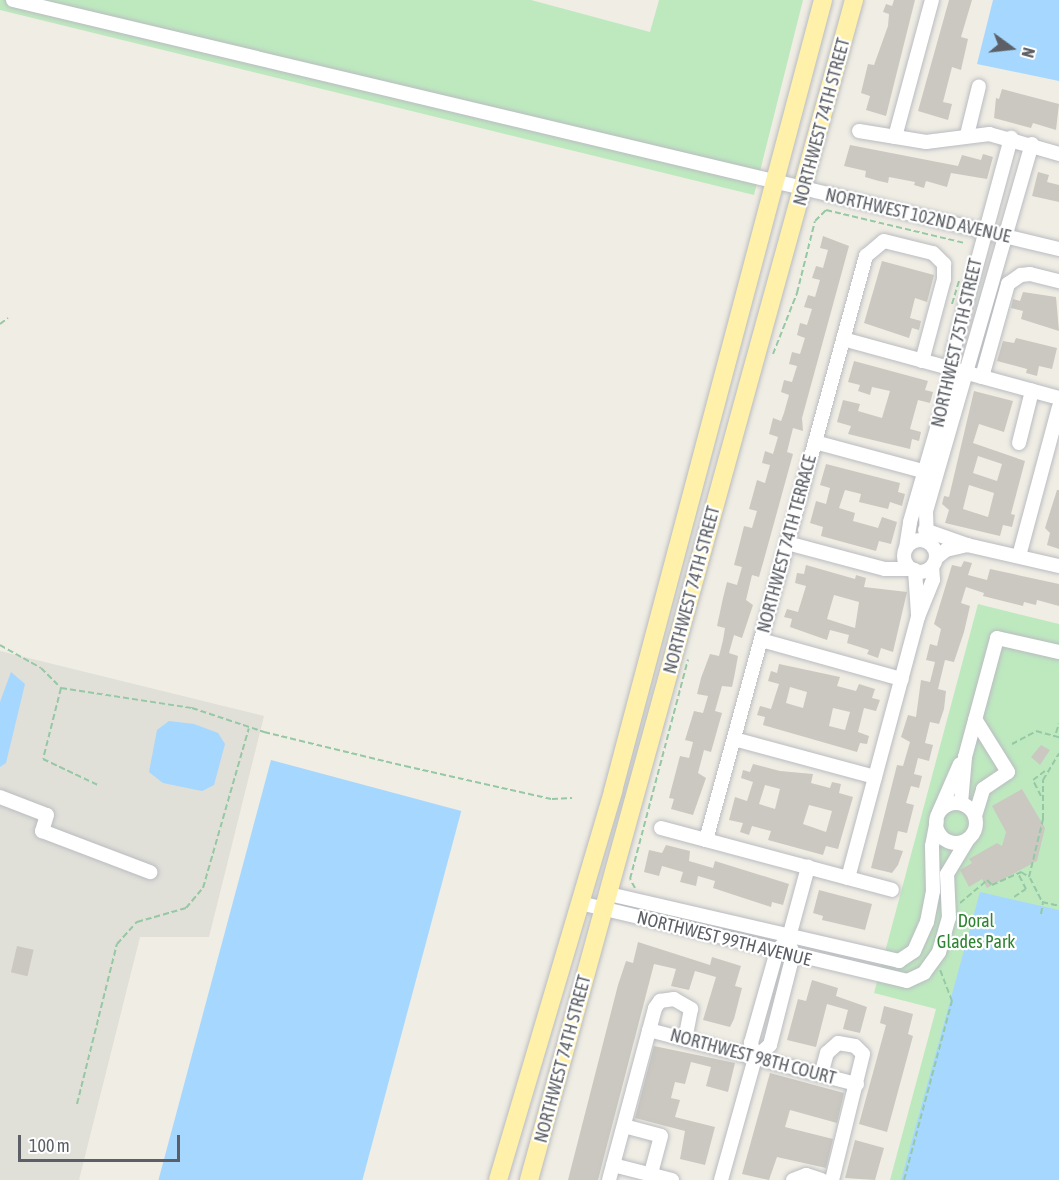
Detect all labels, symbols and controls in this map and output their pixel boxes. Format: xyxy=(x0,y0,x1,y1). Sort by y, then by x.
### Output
north arrow xyxy=(981,18,1041,78)
street label: NORTHWEST 74TH STREET xyxy=(789,36,855,208)
text: N xyxy=(1018,46,1038,60)
street label: NORTHWEST 102ND AVENUE xyxy=(823,184,1013,248)
street label: NORTHWEST 75TH STREET xyxy=(927,256,987,430)
street label: NORTHWEST 74TH TERRACE xyxy=(753,453,821,635)
street label: NORTHWEST 74TH STREET xyxy=(659,504,725,676)
street label: NORTHWEST 99TH AVENUE xyxy=(635,907,813,971)
park label: Doral Glades Park xyxy=(937,911,1015,954)
street label: NORTHWEST 74TH STREET xyxy=(530,973,596,1145)
street label: NORTHWEST 98TH COURT xyxy=(668,1024,838,1090)
scale bar xyxy=(21,1123,183,1161)
text: 100 m xyxy=(29,1135,70,1156)

